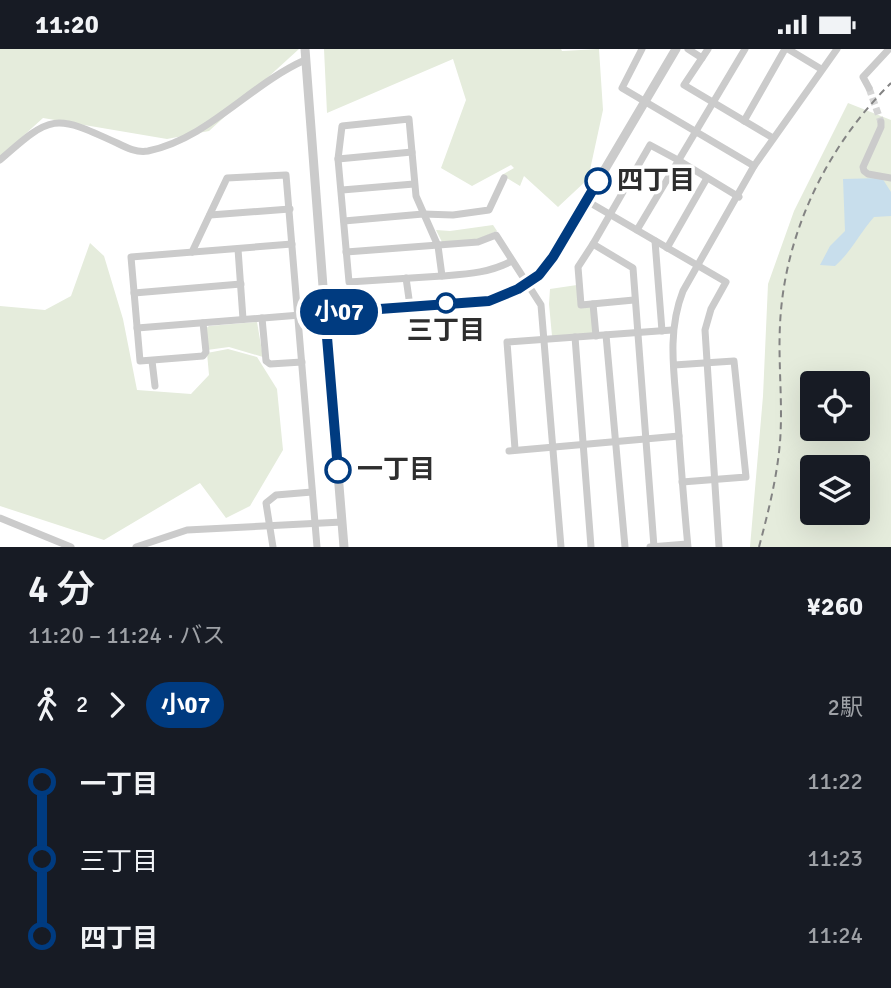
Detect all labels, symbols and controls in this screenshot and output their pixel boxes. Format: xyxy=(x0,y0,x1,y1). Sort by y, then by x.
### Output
text: 11:20 xyxy=(35,9,99,41)
place label: 四丁目 xyxy=(617,165,695,197)
marker: 四丁目 xyxy=(585,168,611,194)
line badge: 小07 xyxy=(299,289,379,335)
marker: 三丁目 xyxy=(436,293,456,313)
text: 小07 xyxy=(314,297,364,327)
place label: 三丁目 xyxy=(407,315,485,347)
map controls xyxy=(800,371,870,525)
button: locate xyxy=(800,371,870,441)
place label: 一丁目 xyxy=(357,454,435,486)
button: layers xyxy=(800,455,870,525)
marker: 一丁目 xyxy=(325,457,351,483)
text: 4 分 xyxy=(28,566,95,613)
text: ¥260 xyxy=(807,591,863,623)
text: 11:20 – 11:24 · バス xyxy=(28,621,225,650)
icon: walk xyxy=(28,686,66,724)
icon: forward xyxy=(98,686,136,724)
text: 2 xyxy=(76,690,88,719)
text: 小07 xyxy=(160,690,210,720)
text: 2駅 xyxy=(828,693,863,722)
text: 11:22 xyxy=(807,767,863,796)
text: 一丁目 xyxy=(80,769,158,801)
text: 11:23 xyxy=(807,844,863,873)
text: 三丁目 xyxy=(80,846,158,878)
text: 11:24 xyxy=(807,921,863,950)
text: 四丁目 xyxy=(80,923,158,955)

